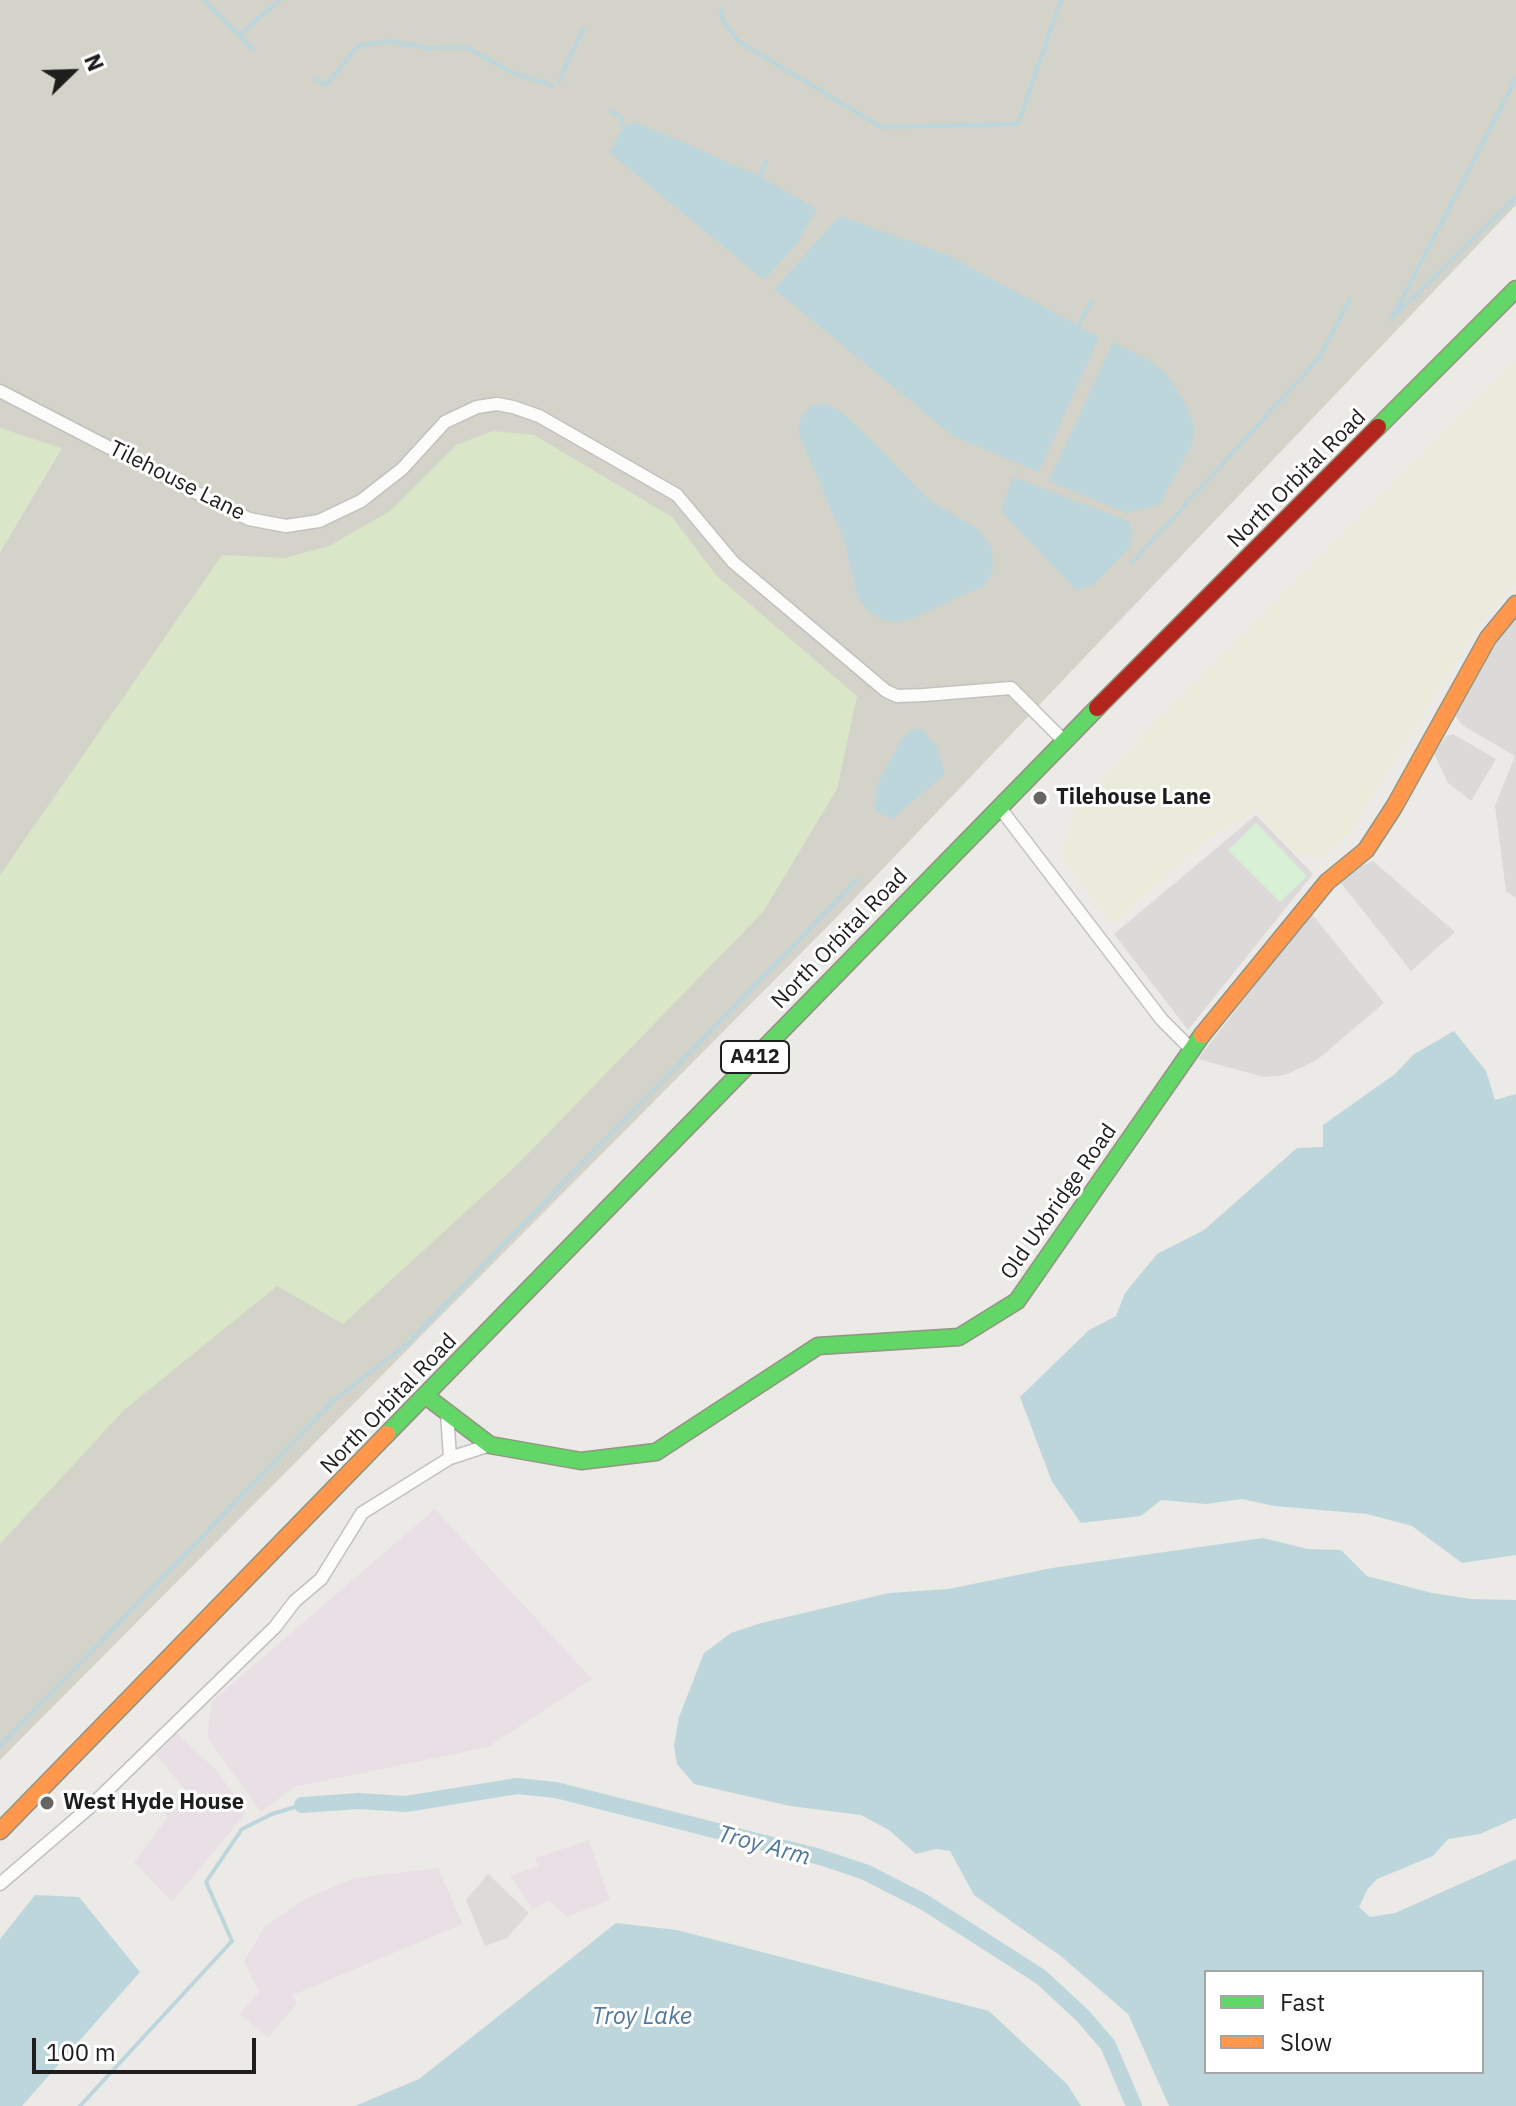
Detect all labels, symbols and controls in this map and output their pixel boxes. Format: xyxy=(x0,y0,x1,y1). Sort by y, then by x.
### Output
north arrow xyxy=(32,32,112,112)
text: N xyxy=(78,49,111,75)
street label: North Orbital Road xyxy=(1222,404,1372,554)
street label: Tilehouse Lane xyxy=(105,435,249,527)
place label: Tilehouse Lane xyxy=(1056,785,1211,811)
marker: Tilehouse Lane xyxy=(1031,789,1049,807)
street label: North Orbital Road xyxy=(766,863,914,1015)
road number: A412 xyxy=(721,1041,789,1073)
street label: Old Uxbridge Road xyxy=(995,1119,1123,1285)
street label: North Orbital Road xyxy=(315,1328,463,1480)
place label: West Hyde House xyxy=(63,1790,244,1816)
marker: West Hyde House xyxy=(38,1794,56,1812)
water label: Troy Arm xyxy=(714,1820,814,1872)
legend xyxy=(1204,1970,1484,2074)
text: Fast xyxy=(1280,1986,1325,2018)
water label: Troy Lake xyxy=(592,2003,692,2031)
scale bar xyxy=(36,2022,260,2072)
text: Slow xyxy=(1280,2026,1332,2058)
text: 100 m xyxy=(46,2036,116,2068)

